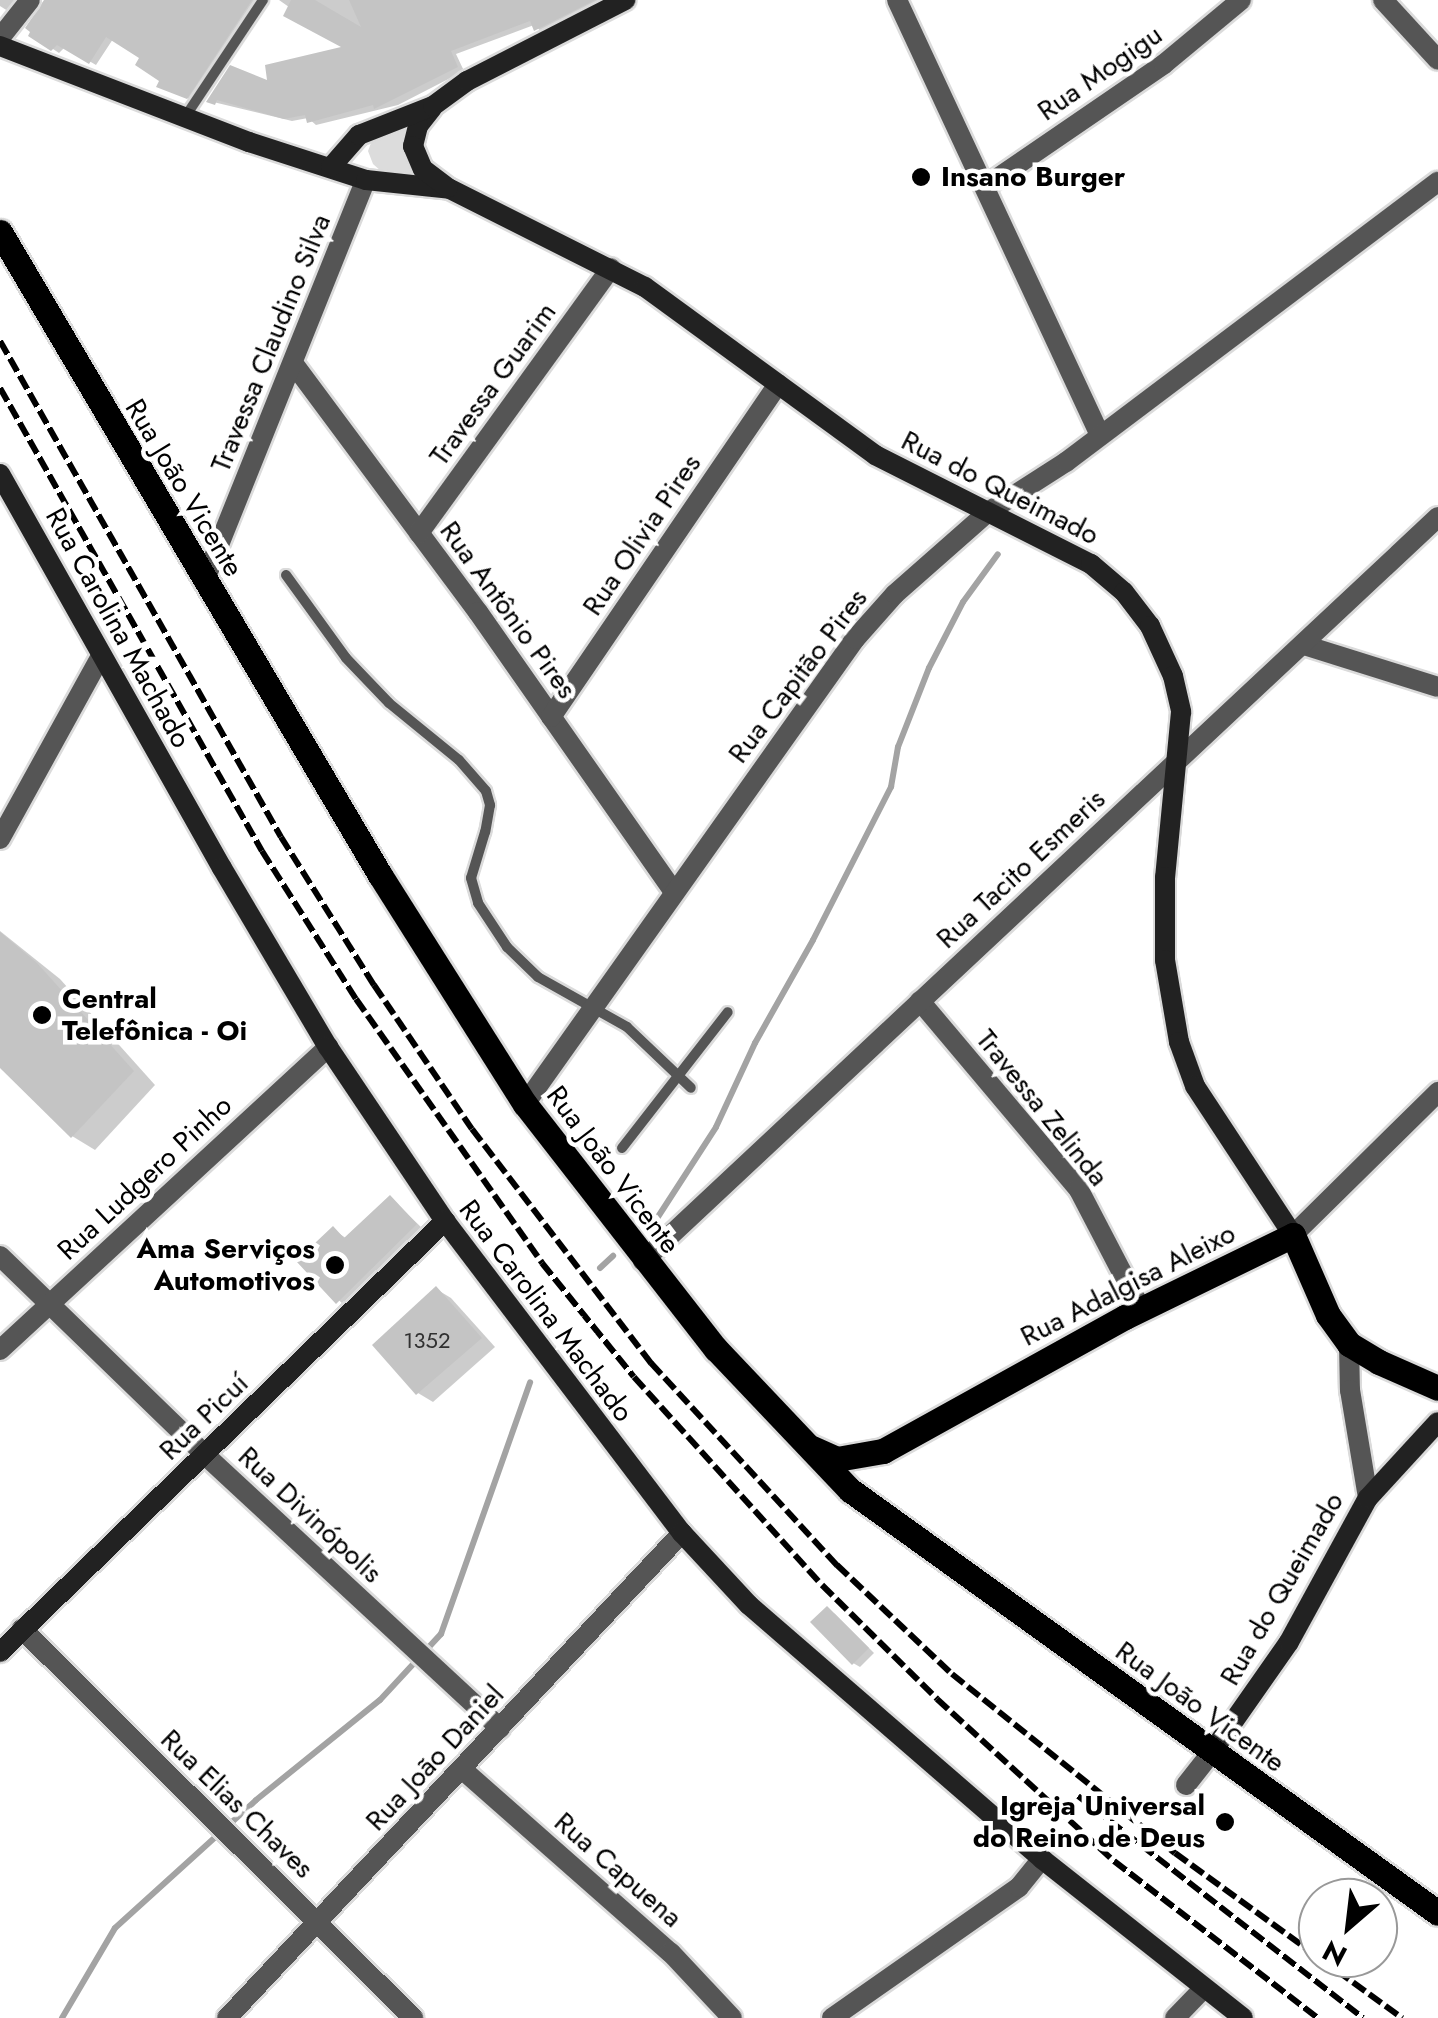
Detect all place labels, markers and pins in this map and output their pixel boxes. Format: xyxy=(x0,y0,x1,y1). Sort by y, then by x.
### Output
place label: Insano Burger xyxy=(941,160,1125,194)
marker: Insano Burger xyxy=(910,166,932,188)
place label: Central Telefônica - Oi xyxy=(62,982,247,1048)
marker: Central Telefônica - Oi xyxy=(31,1004,53,1026)
place label: Ama Serviços Automotivos xyxy=(136,1232,315,1298)
marker: Ama Serviços Automotivos xyxy=(324,1254,346,1276)
place label: Igreja Universal do Reino de Deus xyxy=(973,1789,1205,1855)
marker: Igreja Universal do Reino de Deus xyxy=(1214,1811,1236,1833)

